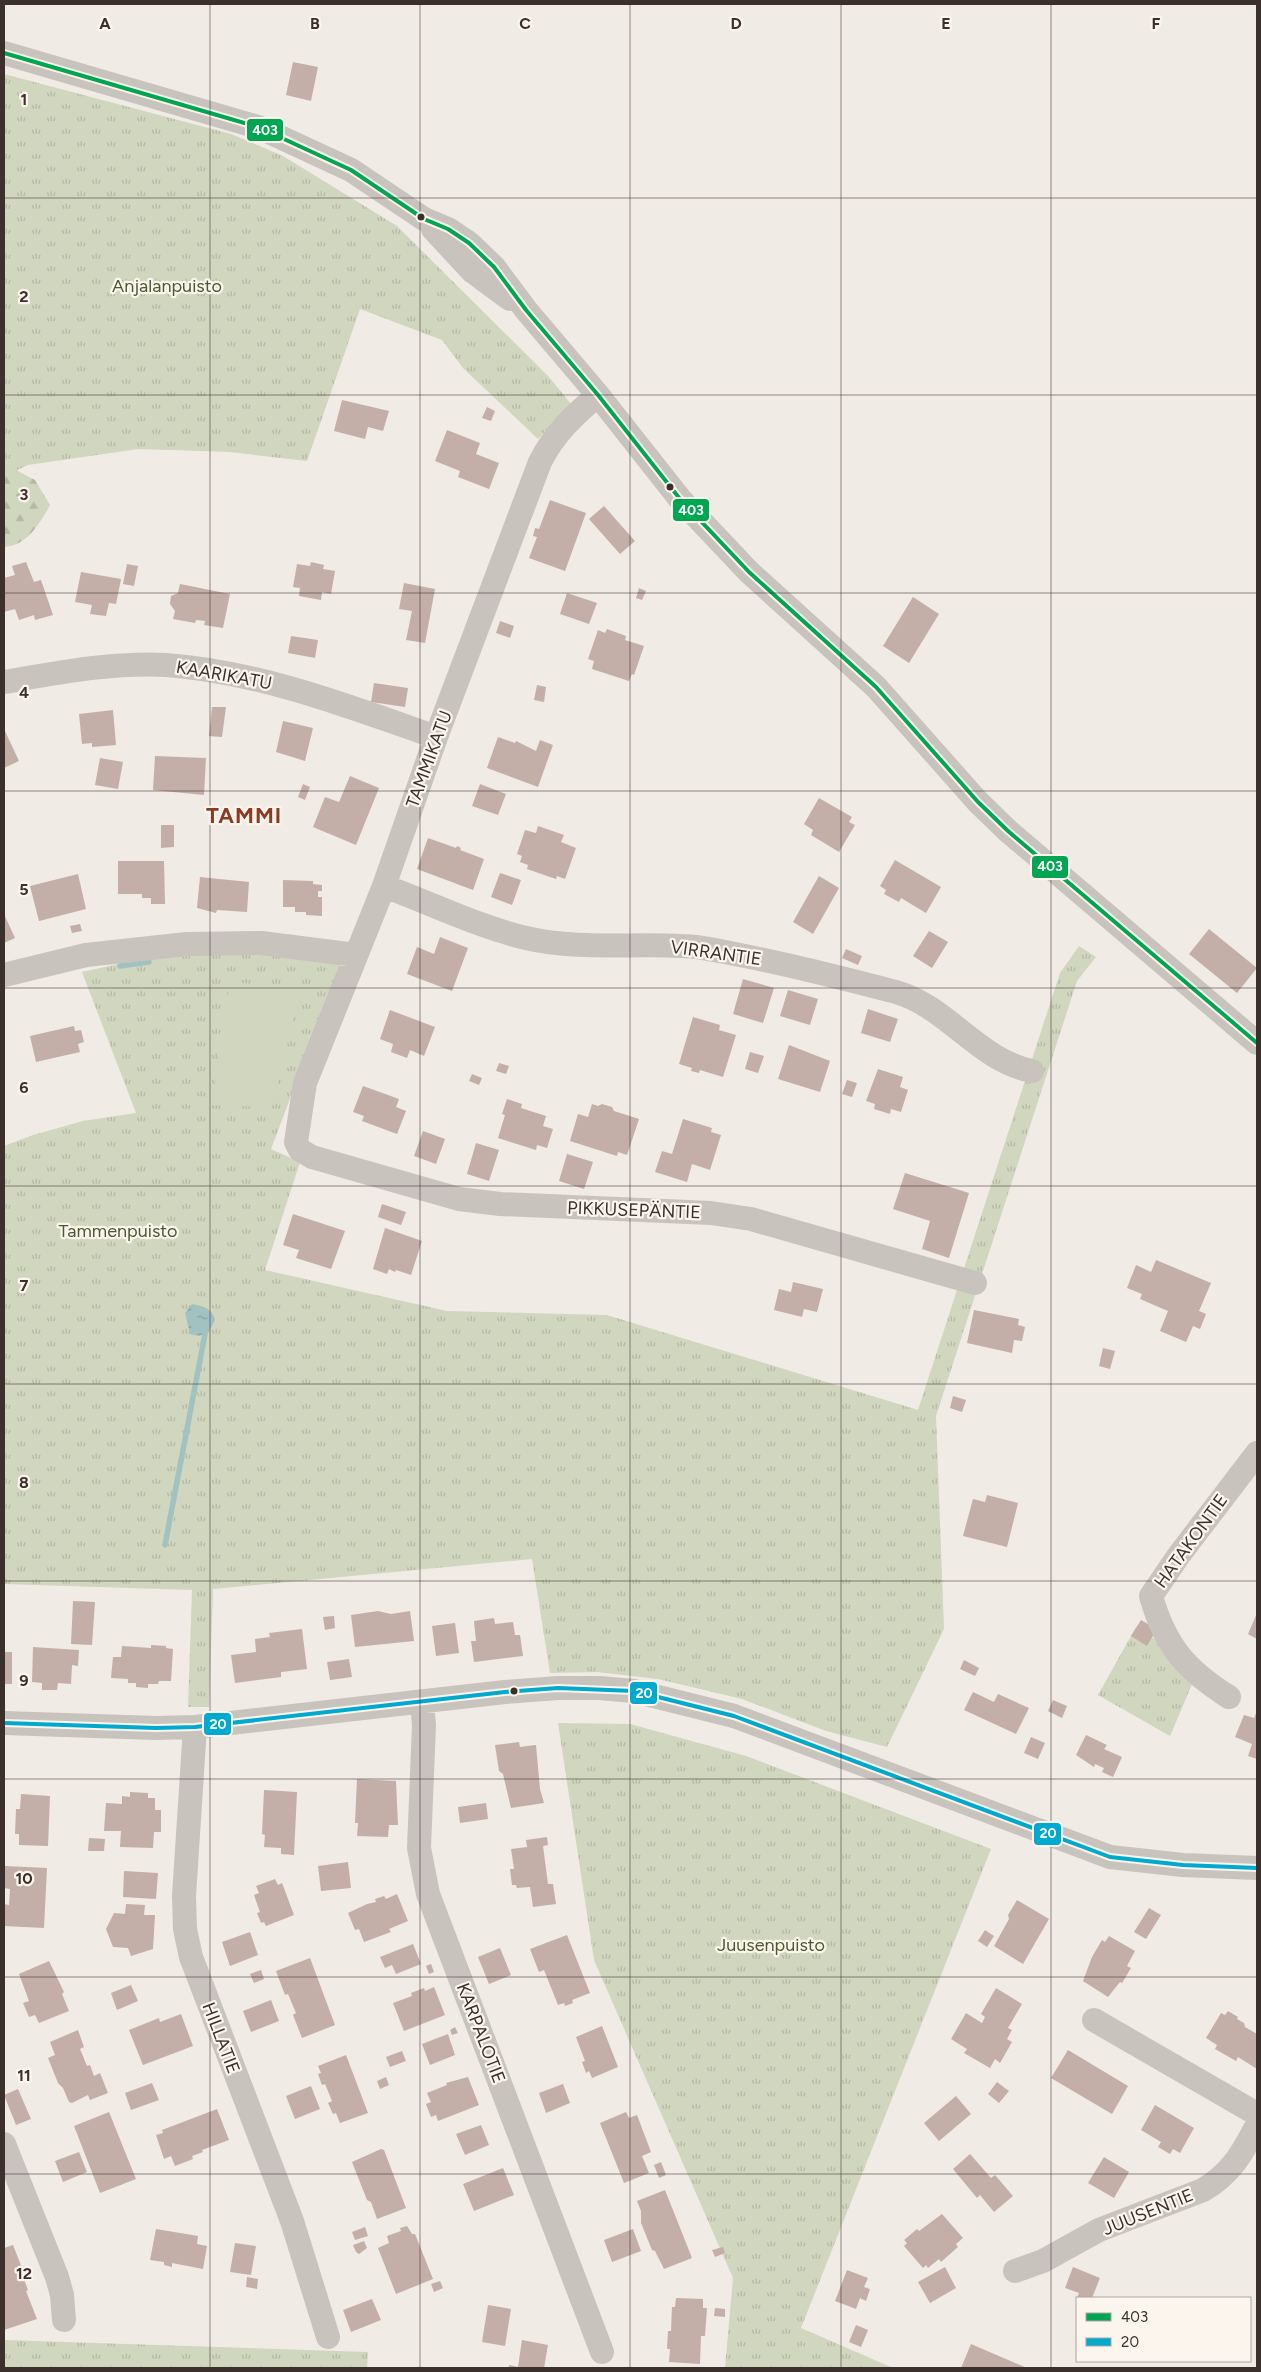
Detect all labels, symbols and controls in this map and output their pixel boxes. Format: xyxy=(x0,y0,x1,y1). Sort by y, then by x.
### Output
text: A xyxy=(99,14,111,33)
text: B xyxy=(310,14,320,33)
text: C xyxy=(519,14,531,33)
text: D xyxy=(730,14,742,33)
text: E xyxy=(941,14,951,33)
text: F xyxy=(1152,14,1161,33)
text: 1 xyxy=(21,90,27,109)
line badge: 403 xyxy=(246,118,284,142)
text: 403 xyxy=(252,122,278,139)
unlabelled marker xyxy=(416,212,426,222)
park label: Anjalanpuisto xyxy=(112,275,222,297)
text: 2 xyxy=(19,287,29,306)
unlabelled marker xyxy=(665,482,675,492)
text: 3 xyxy=(20,485,29,504)
line badge: 403 xyxy=(672,498,710,522)
text: 403 xyxy=(678,502,704,519)
street label: KAARIKATU xyxy=(174,656,274,694)
text: 4 xyxy=(19,683,29,702)
street label: TAMMIKATU xyxy=(401,707,457,811)
district label: TAMMI xyxy=(206,802,282,829)
line badge: 403 xyxy=(1031,855,1069,879)
text: 403 xyxy=(1037,858,1063,875)
text: 5 xyxy=(19,880,29,899)
street label: VIRRANTIE xyxy=(669,936,763,970)
text: 6 xyxy=(19,1078,29,1097)
street label: PIKKUSEPÄNTIE xyxy=(567,1197,701,1223)
park label: Tammenpuisto xyxy=(59,1220,177,1242)
text: 7 xyxy=(20,1276,29,1295)
text: 8 xyxy=(19,1473,29,1492)
street label: HATAKONTIE xyxy=(1150,1490,1232,1592)
text: 9 xyxy=(19,1671,29,1690)
line badge: 20 xyxy=(629,1681,658,1705)
text: 20 xyxy=(635,1685,653,1702)
unlabelled marker xyxy=(509,1686,519,1696)
line badge: 20 xyxy=(203,1712,232,1736)
text: 20 xyxy=(209,1716,227,1733)
line badge: 20 xyxy=(1033,1822,1062,1846)
text: 20 xyxy=(1039,1825,1057,1842)
text: 10 xyxy=(15,1869,33,1888)
park label: Juusenpuisto xyxy=(717,1934,825,1956)
street label: KARPALOTIE xyxy=(452,1980,510,2086)
street label: HILLATIE xyxy=(197,1999,245,2077)
text: 11 xyxy=(17,2066,31,2085)
street label: JUUSENTIE xyxy=(1099,2184,1197,2240)
text: 12 xyxy=(16,2264,32,2283)
legend xyxy=(1076,2297,1251,2362)
text: 403 xyxy=(1121,2308,1148,2326)
text: 20 xyxy=(1121,2333,1139,2351)

